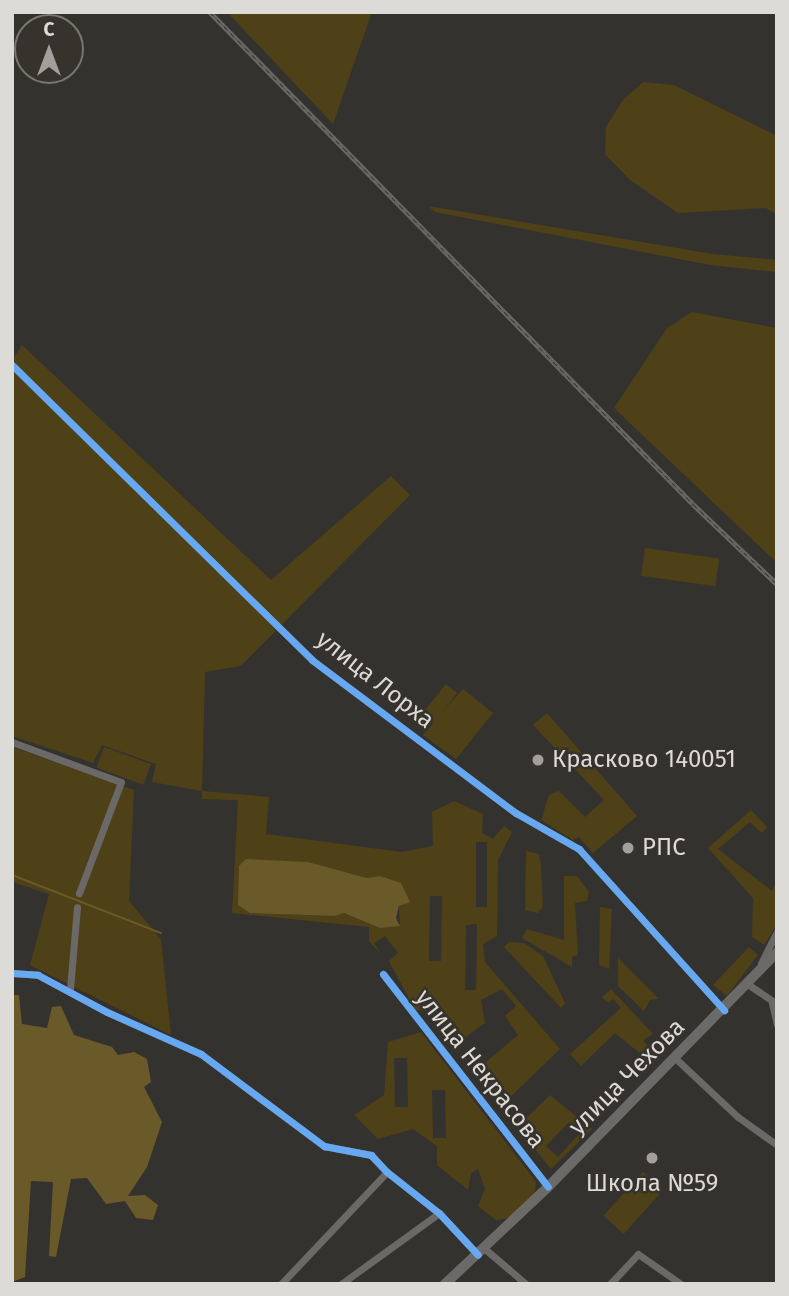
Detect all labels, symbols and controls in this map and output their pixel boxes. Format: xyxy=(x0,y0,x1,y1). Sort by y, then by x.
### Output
north arrow xyxy=(14,14,84,84)
text: С xyxy=(44,18,54,41)
street label: улица Лорха xyxy=(310,625,440,735)
place label: Красково 140051 xyxy=(552,746,736,774)
marker: Красково 140051 xyxy=(530,752,546,768)
place label: РПС xyxy=(642,834,686,862)
marker: РПС xyxy=(620,840,636,856)
street label: улица Некрасова xyxy=(409,984,551,1154)
street label: улица Чехова xyxy=(563,1013,691,1141)
marker: Школа №59 xyxy=(644,1150,660,1166)
place label: Школа №59 xyxy=(586,1170,718,1198)

